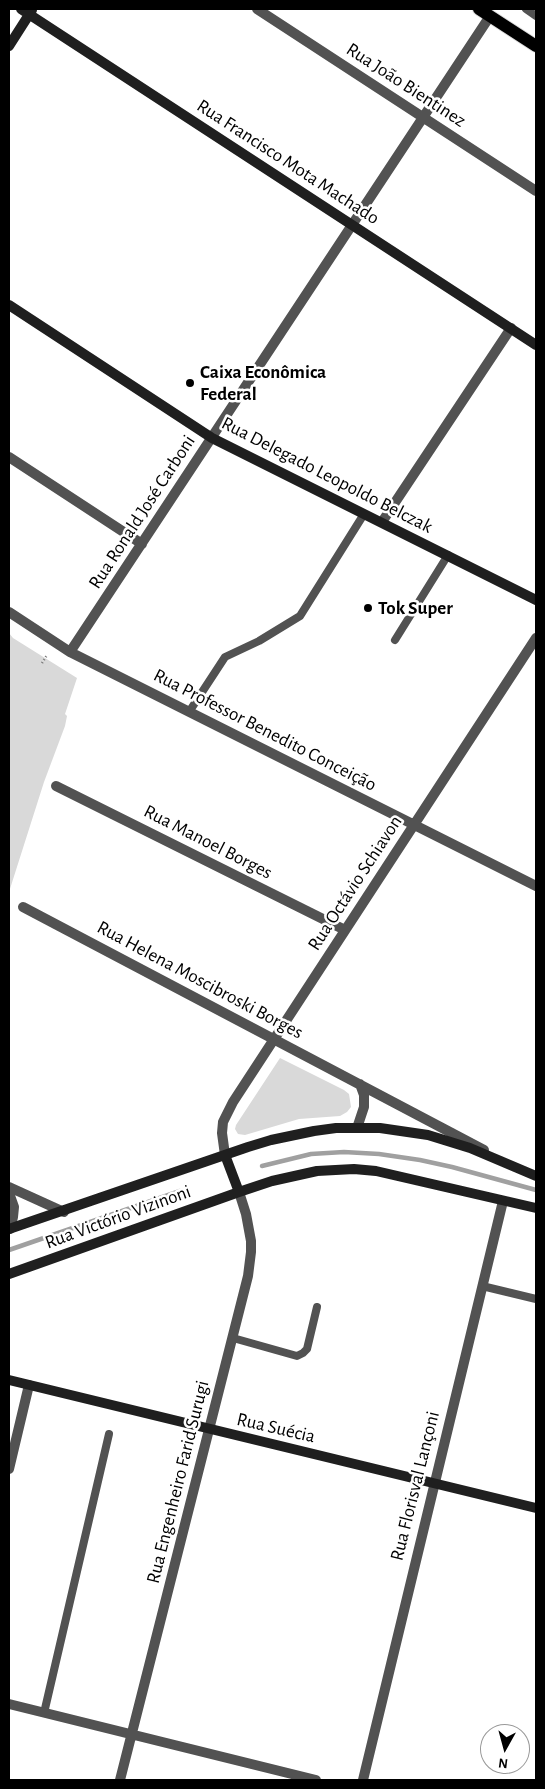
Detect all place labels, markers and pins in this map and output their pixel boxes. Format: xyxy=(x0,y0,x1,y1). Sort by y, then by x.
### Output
place label: Caixa Econômica Federal xyxy=(200,361,326,405)
marker: Caixa Econômica Federal xyxy=(184,377,196,389)
place label: Tok Super xyxy=(378,597,453,619)
marker: Tok Super xyxy=(362,602,374,614)

